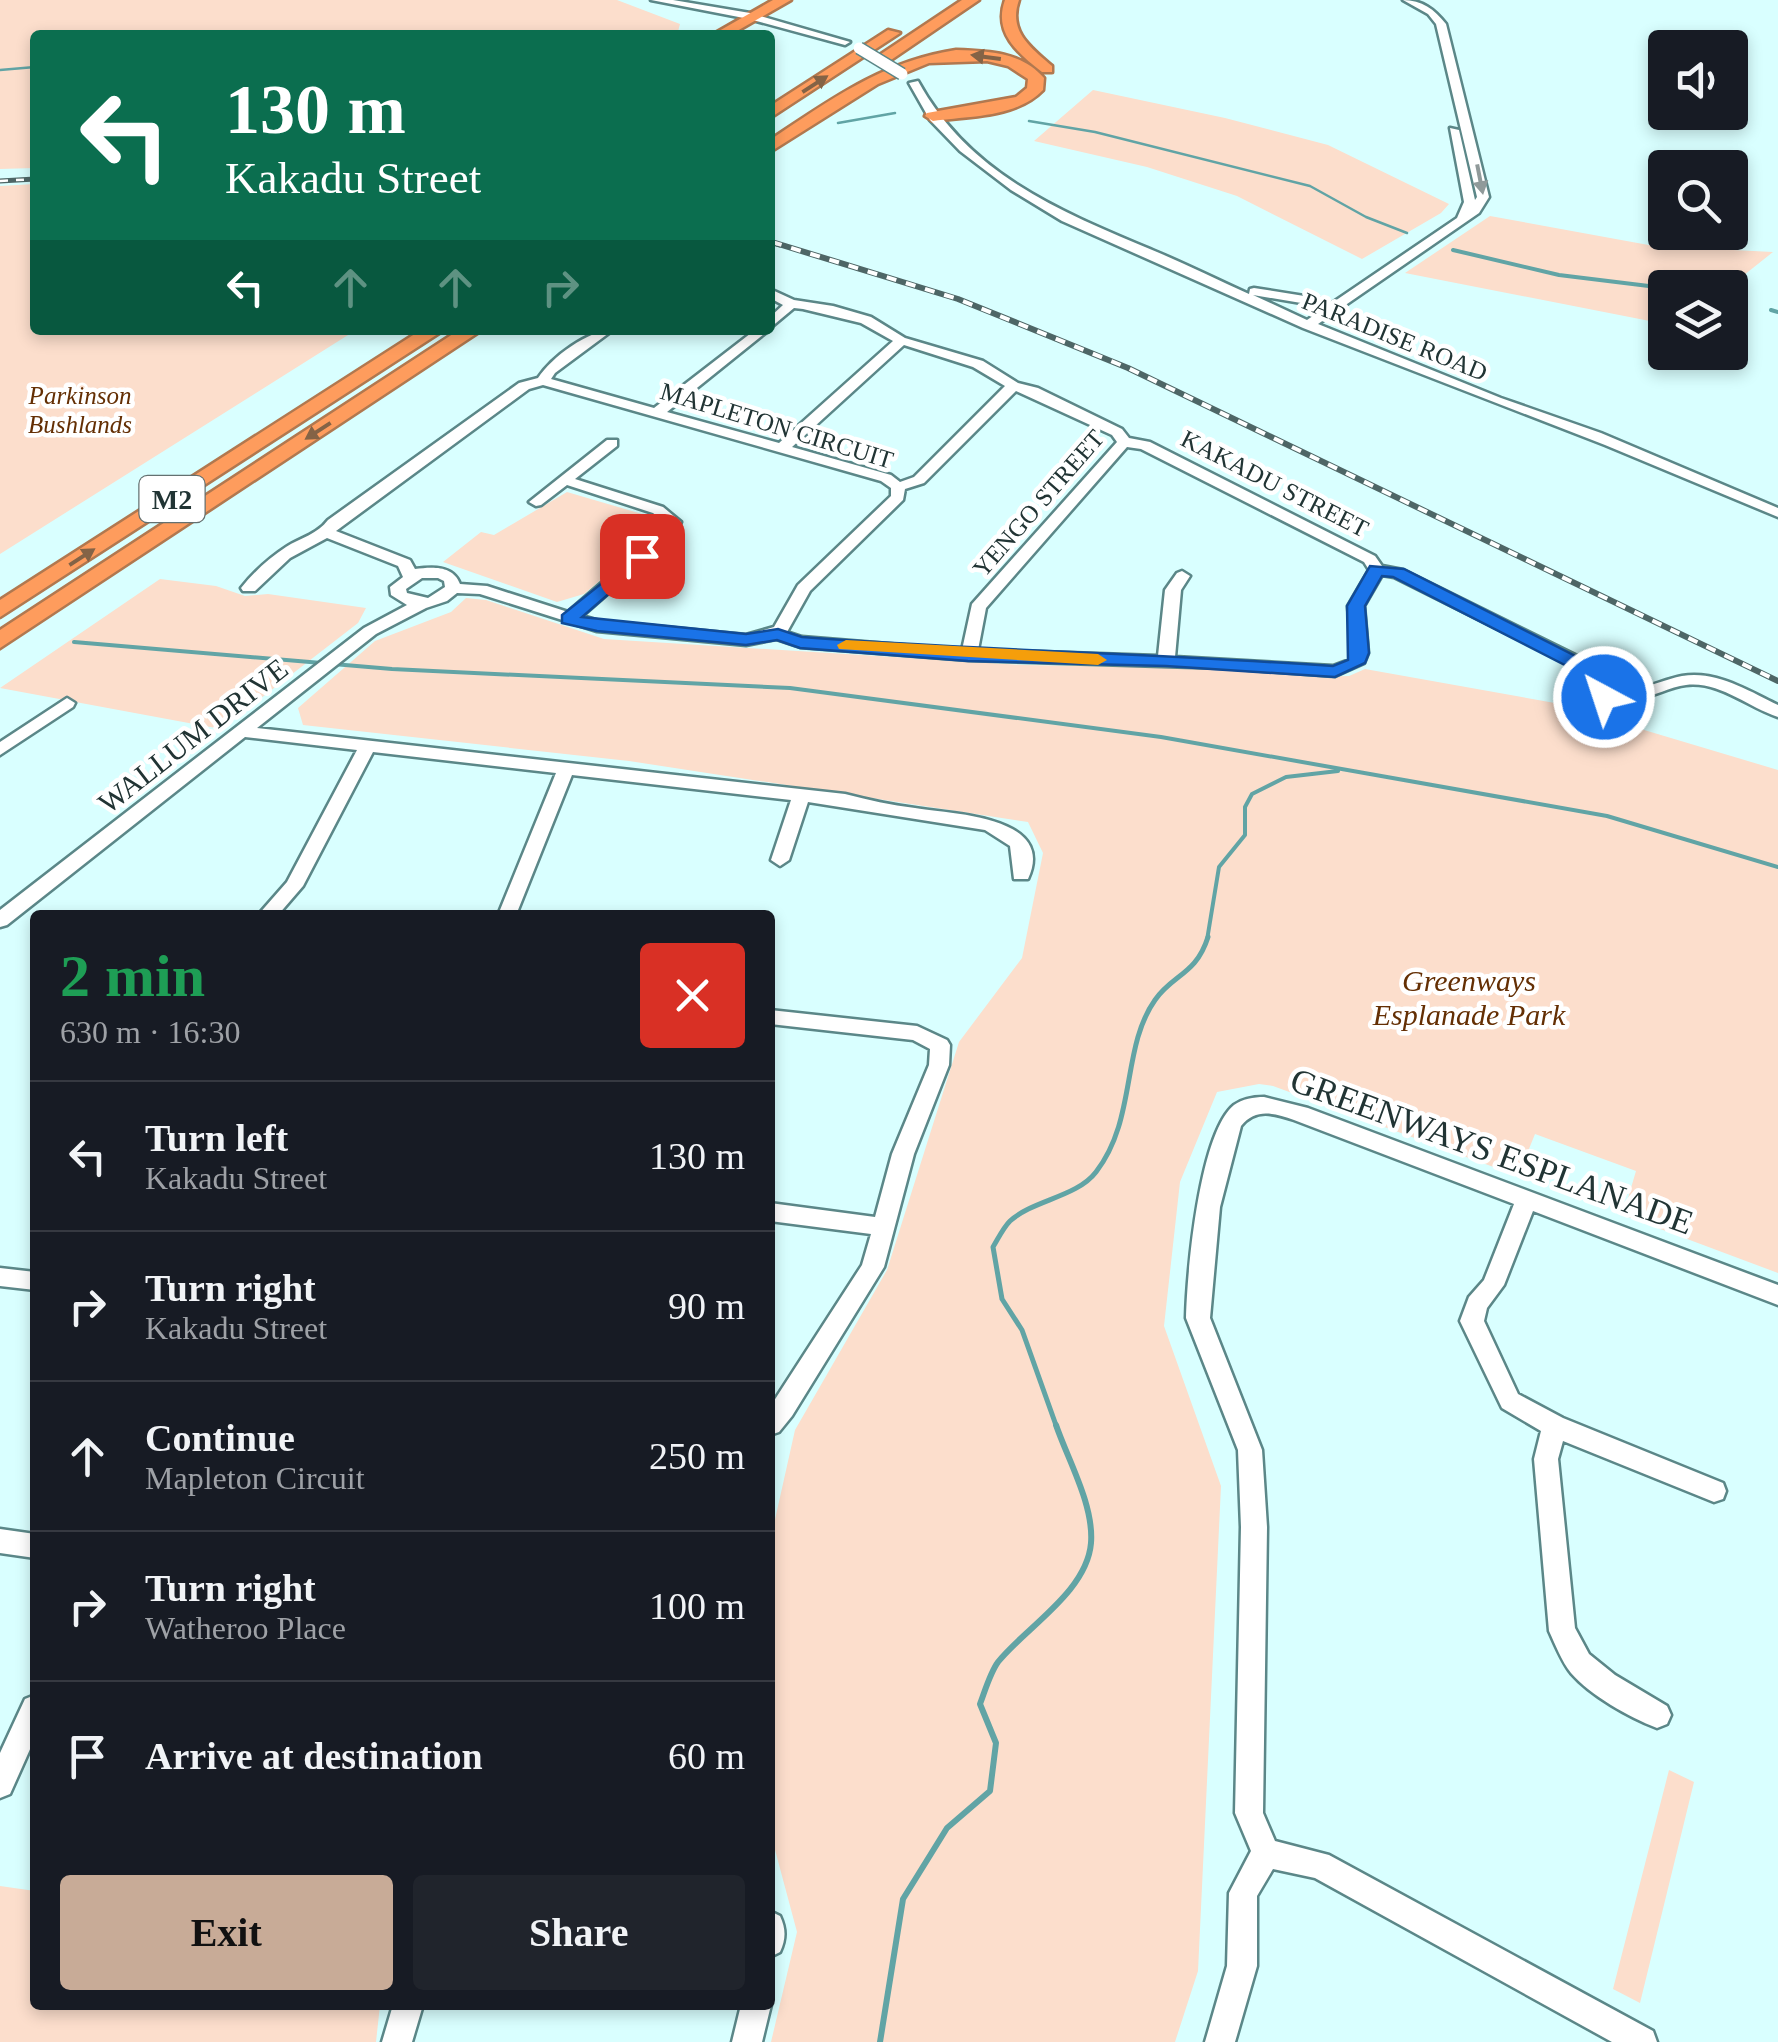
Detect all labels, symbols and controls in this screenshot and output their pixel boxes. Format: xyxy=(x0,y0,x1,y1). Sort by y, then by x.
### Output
map controls xyxy=(1648,30,1748,370)
button: sound xyxy=(1648,30,1748,130)
one-way arrow xyxy=(970,48,1001,64)
icon: left xyxy=(60,70,190,200)
text: 130 m xyxy=(225,71,406,148)
one-way arrow xyxy=(801,76,828,94)
button: search xyxy=(1648,150,1748,250)
text: Kakadu Street xyxy=(225,153,481,203)
one-way arrow xyxy=(1472,164,1488,195)
icon: left xyxy=(218,260,273,315)
icon: ahead xyxy=(323,260,378,315)
icon: ahead xyxy=(428,260,483,315)
icon: right xyxy=(533,260,588,315)
button: layers xyxy=(1648,270,1748,370)
street label: PARADISE ROAD xyxy=(1298,287,1491,386)
street label: MAPLETON CIRCUIT xyxy=(657,377,896,474)
park label: Parkinson Bushlands xyxy=(28,382,132,438)
one-way arrow xyxy=(305,422,332,440)
street label: YENGO STREET xyxy=(967,425,1109,582)
street label: KAKADU STREET xyxy=(1177,425,1373,542)
road number: M2 xyxy=(140,476,204,522)
pin xyxy=(600,514,685,599)
icon: arrive xyxy=(615,529,670,584)
one-way arrow xyxy=(68,549,96,567)
position arrow xyxy=(1552,645,1656,749)
street label: WALLUM DRIVE xyxy=(92,652,294,820)
text: 2 min xyxy=(60,943,205,1009)
button: close xyxy=(640,943,745,1048)
park label: Greenways Esplanade Park xyxy=(1372,964,1566,1031)
text: 630 m · 16:30 xyxy=(60,1014,240,1050)
street label: GREENWAYS ESPLANADE xyxy=(1285,1060,1698,1243)
text: Turn left xyxy=(145,1117,288,1159)
icon: left xyxy=(60,1129,115,1184)
text: 130 m xyxy=(649,1135,745,1177)
text: Kakadu Street xyxy=(145,1160,327,1196)
text: Turn right xyxy=(145,1267,316,1309)
icon: right xyxy=(60,1279,115,1334)
text: 90 m xyxy=(668,1285,745,1327)
text: Kakadu Street xyxy=(145,1310,327,1346)
text: Continue xyxy=(145,1417,295,1459)
icon: ahead xyxy=(60,1429,115,1484)
text: 250 m xyxy=(649,1435,745,1477)
text: Mapleton Circuit xyxy=(145,1460,365,1496)
text: Turn right xyxy=(145,1567,316,1609)
icon: right xyxy=(60,1579,115,1634)
text: 100 m xyxy=(649,1585,745,1627)
text: Watheroo Place xyxy=(145,1610,346,1646)
icon: arrive xyxy=(60,1729,115,1784)
text: Arrive at destination xyxy=(145,1735,483,1777)
text: 60 m xyxy=(668,1735,745,1777)
button: Exit xyxy=(60,1875,393,1990)
button: Share xyxy=(413,1875,745,1990)

